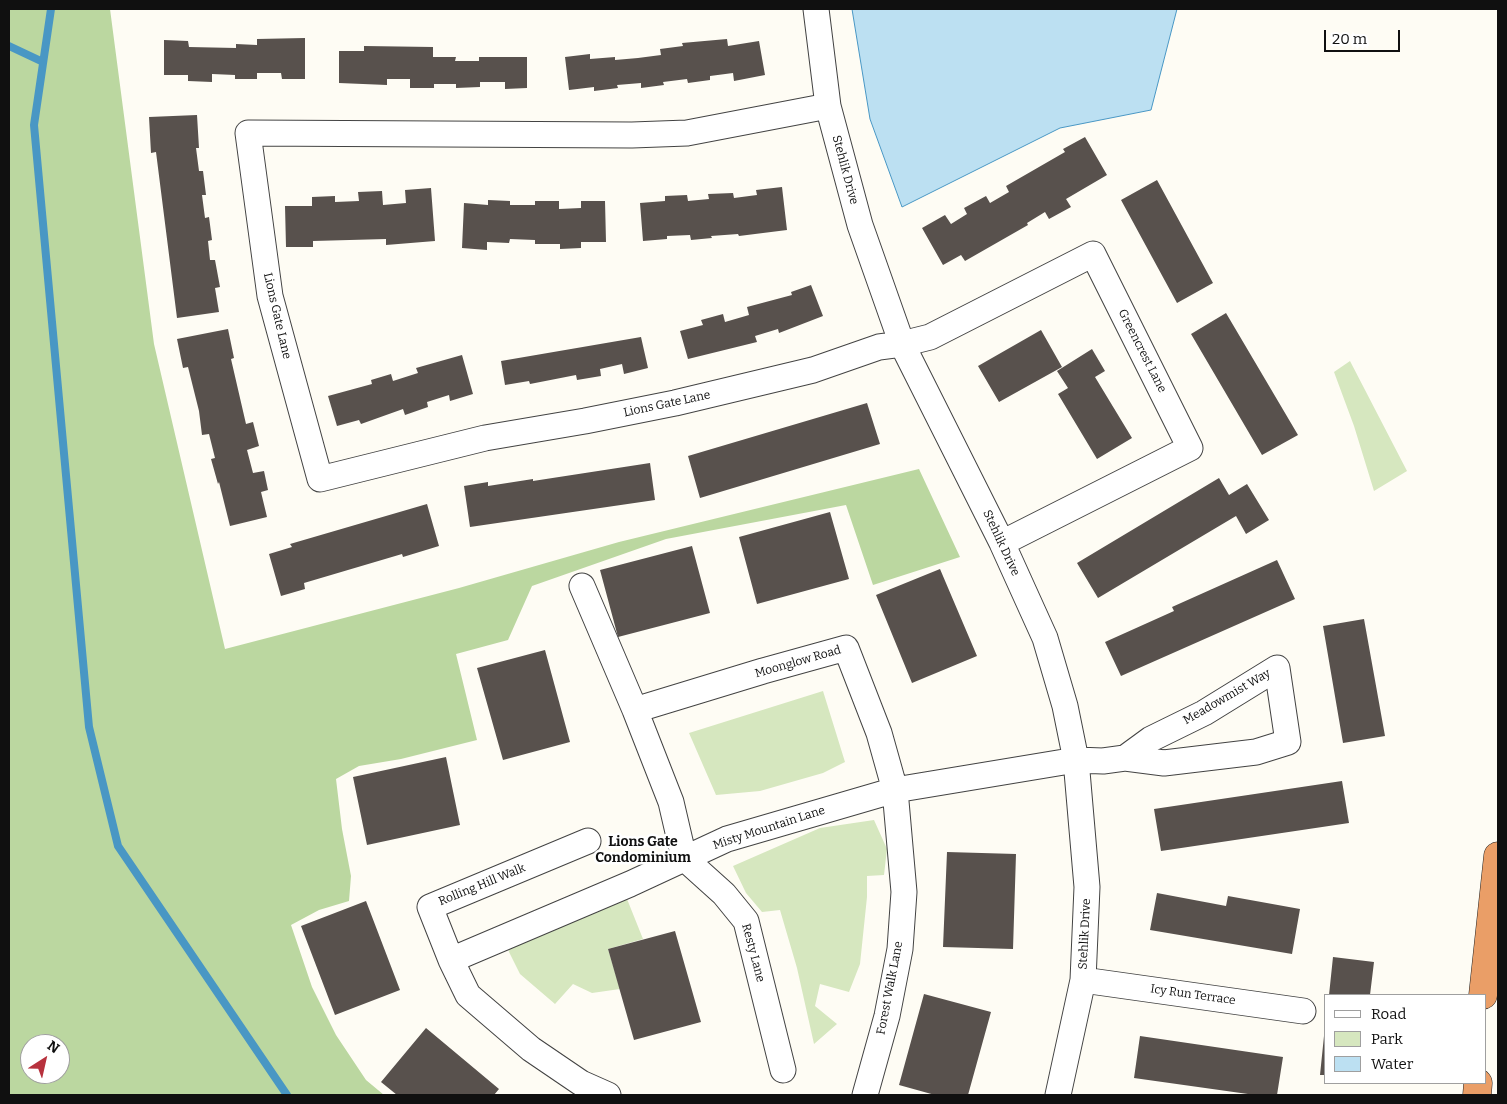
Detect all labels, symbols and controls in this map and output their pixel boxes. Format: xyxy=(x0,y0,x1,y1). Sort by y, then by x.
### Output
scale bar xyxy=(1327,20,1403,52)
text: 20 m xyxy=(1332,30,1367,48)
street label: Stehlik Drive xyxy=(829,134,861,206)
street label: Lions Gate Lane xyxy=(260,271,294,361)
street label: Greencrest Lane xyxy=(1115,307,1169,395)
street label: Lions Gate Lane xyxy=(622,388,712,420)
street label: Stehlik Drive xyxy=(979,508,1023,578)
street label: Moonglow Road xyxy=(753,643,843,681)
street label: Meadowmist Way xyxy=(1181,666,1273,728)
street label: Misty Mountain Lane xyxy=(711,803,827,853)
district label: Lions Gate Condominium xyxy=(595,834,691,866)
street label: Rolling Hill Walk xyxy=(437,861,527,909)
street label: Stehlik Drive xyxy=(1076,898,1094,970)
street label: Resty Lane xyxy=(738,922,768,984)
street label: Forest Walk Lane xyxy=(874,940,906,1036)
street label: Icy Run Terrace xyxy=(1149,982,1237,1008)
legend xyxy=(1324,994,1487,1084)
text: Road xyxy=(1371,1005,1406,1023)
text: Park xyxy=(1371,1030,1403,1048)
north arrow xyxy=(20,1034,70,1084)
text: N xyxy=(44,1037,63,1057)
text: Water xyxy=(1371,1055,1413,1073)

